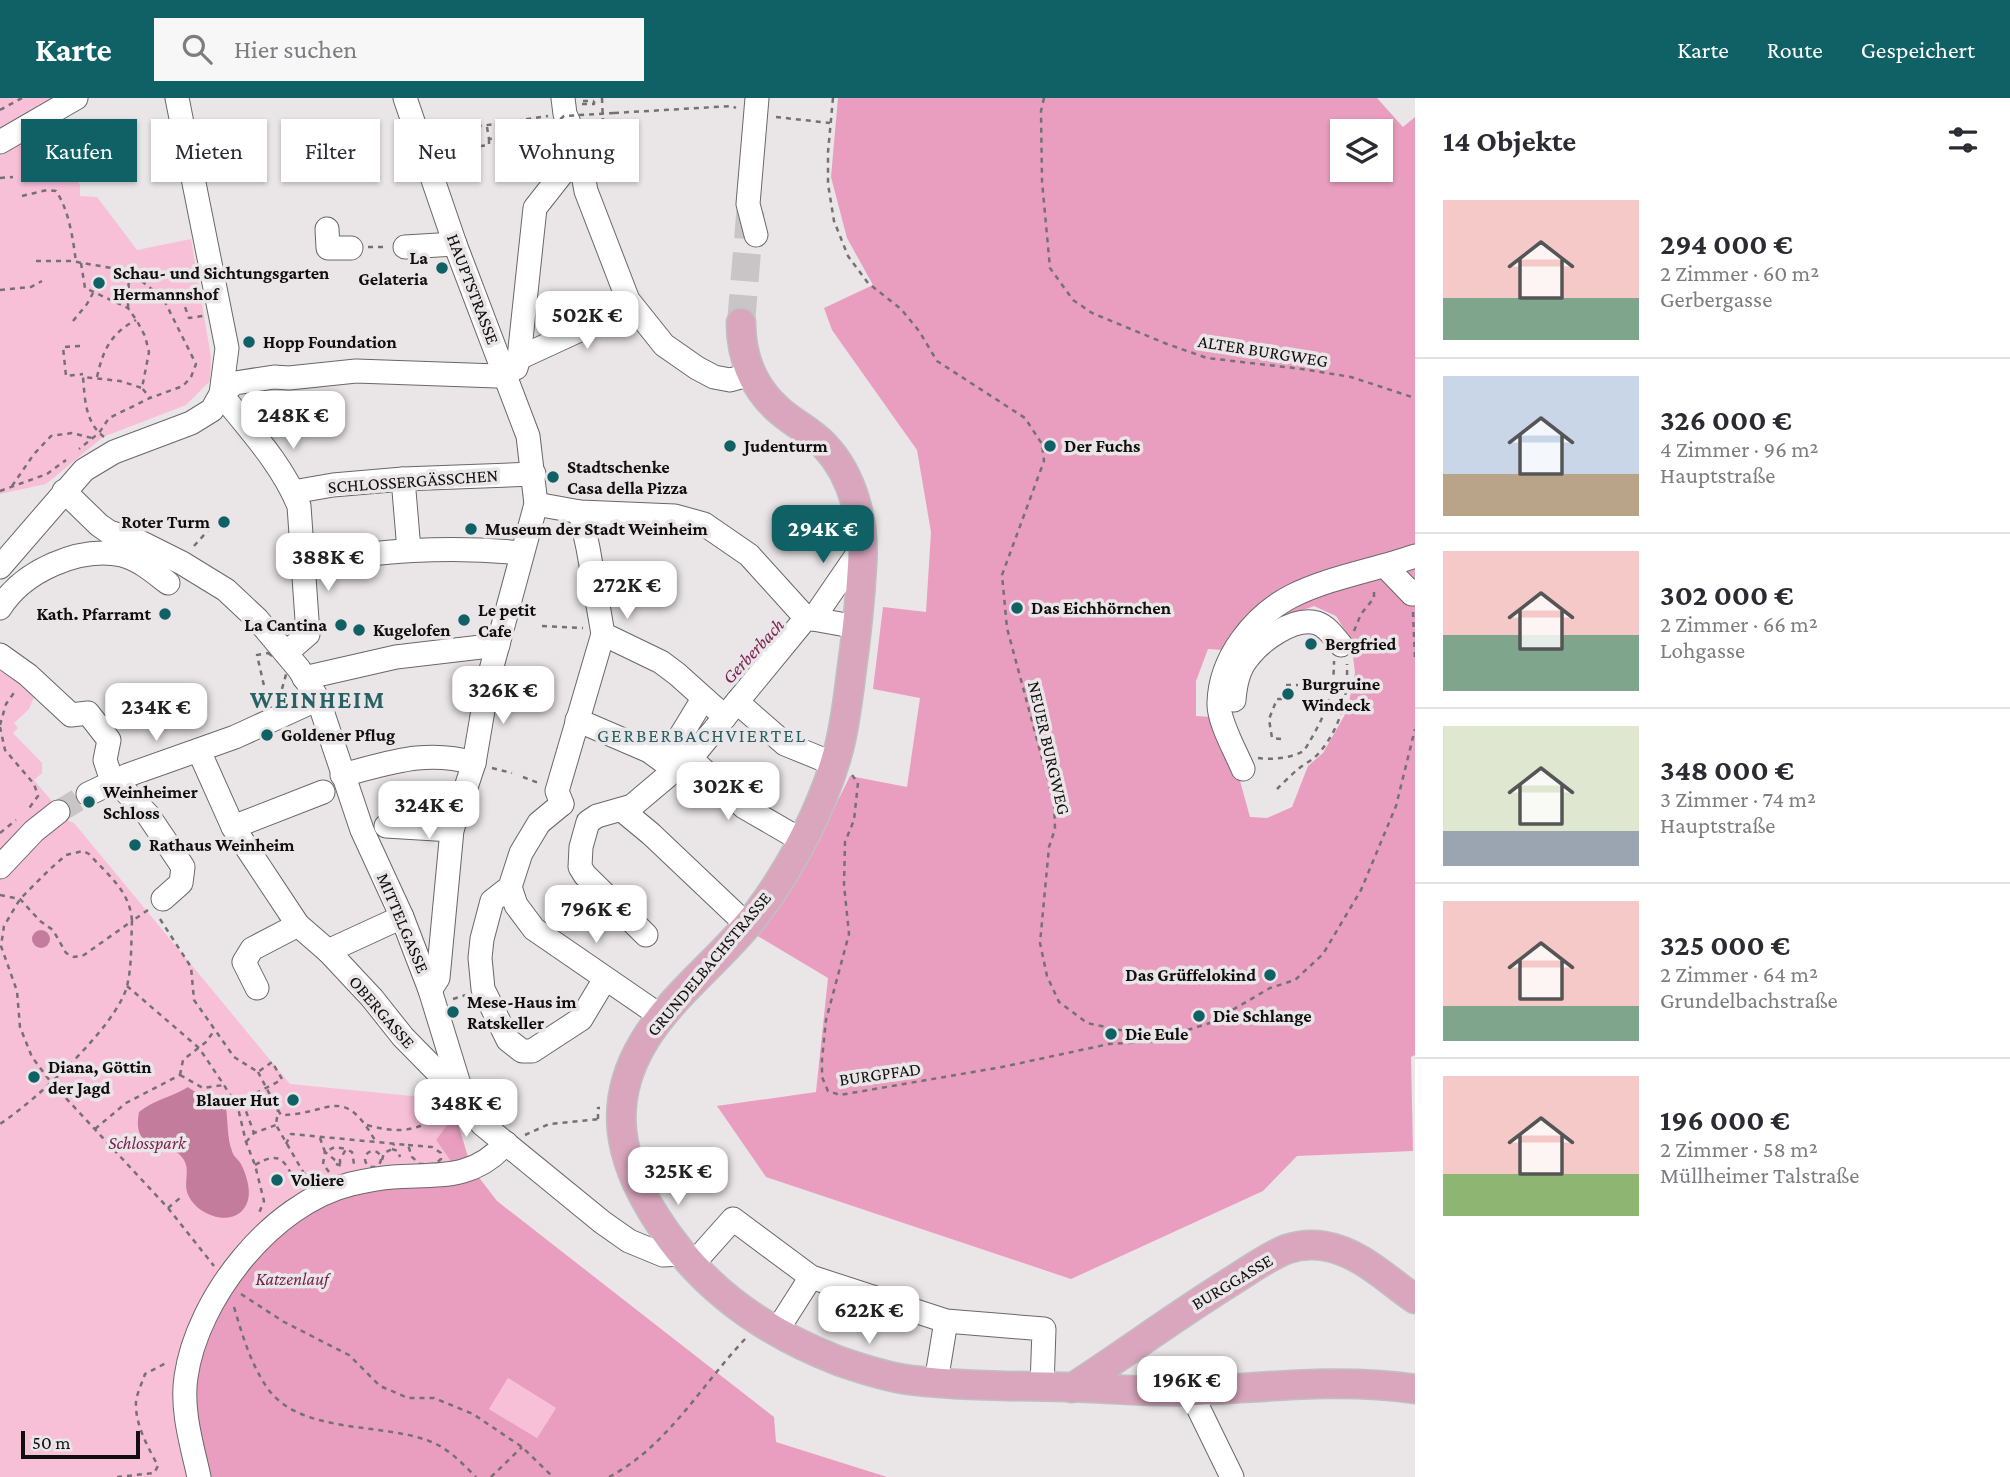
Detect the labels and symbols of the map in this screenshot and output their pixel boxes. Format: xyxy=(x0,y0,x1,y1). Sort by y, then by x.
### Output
street label: HAUPTSTRASSE xyxy=(443,231,503,347)
place label: La Gelateria xyxy=(358,248,428,289)
marker: La Gelateria xyxy=(434,260,450,276)
place label: Schau- und Sichtungsgarten Hermannshof xyxy=(113,263,330,304)
marker: Schau- und Sichtungsgarten Hermannshof xyxy=(91,275,107,291)
pin: 502K € xyxy=(530,292,644,351)
street label: ALTER BURGWEG xyxy=(1197,331,1329,371)
place label: Hopp Foundation xyxy=(263,332,397,352)
marker: Hopp Foundation xyxy=(241,334,257,350)
pin: 248K € xyxy=(236,392,350,451)
place label: Judenturm xyxy=(742,436,829,456)
place label: Der Fuchs xyxy=(1064,436,1140,456)
marker: Judenturm xyxy=(722,438,738,454)
marker: Der Fuchs xyxy=(1042,438,1058,454)
place label: Stadtschenke Casa della Pizza xyxy=(567,457,688,498)
street label: SCHLOSSERGÄSSCHEN xyxy=(327,465,499,497)
marker: Stadtschenke Casa della Pizza xyxy=(545,469,561,485)
pin: 294K € xyxy=(766,505,880,565)
place label: Roter Turm xyxy=(121,512,211,532)
marker: Roter Turm xyxy=(216,514,232,530)
place label: Museum der Stadt Weinheim xyxy=(485,519,708,539)
marker: Museum der Stadt Weinheim xyxy=(463,521,479,537)
pin: 388K € xyxy=(271,533,385,593)
pin: 272K € xyxy=(570,561,684,621)
place label: Das Eichhörnchen xyxy=(1031,598,1172,618)
place label: Le petit Cafe xyxy=(478,600,537,641)
marker: Das Eichhörnchen xyxy=(1009,600,1025,616)
place label: Kath. Pfarramt xyxy=(37,604,152,624)
marker: Kath. Pfarramt xyxy=(157,606,173,622)
marker: Le petit Cafe xyxy=(456,612,472,628)
water label: Gerberbach xyxy=(718,614,788,688)
place label: La Cantina xyxy=(244,615,327,635)
marker: La Cantina xyxy=(333,617,349,633)
place label: Kugelofen xyxy=(373,620,451,640)
marker: Kugelofen xyxy=(351,622,367,638)
place label: Bergfried xyxy=(1325,634,1397,654)
marker: Bergfried xyxy=(1303,636,1319,652)
pin: 326K € xyxy=(446,666,560,726)
place label: Burgruine Windeck xyxy=(1301,674,1380,715)
street label: NEUER BURGWEG xyxy=(1024,679,1074,817)
pin: 234K € xyxy=(99,684,213,743)
district label: WEINHEIM xyxy=(249,686,386,713)
marker: Burgruine Windeck xyxy=(1280,686,1296,702)
place label: Goldener Pflug xyxy=(281,725,395,745)
district label: GERBERBACHVIERTEL xyxy=(597,725,807,746)
marker: Goldener Pflug xyxy=(259,727,275,743)
pin: 302K € xyxy=(671,762,785,822)
place label: Weinheimer Schloss xyxy=(102,782,198,823)
pin: 324K € xyxy=(372,782,486,841)
marker: Weinheimer Schloss xyxy=(81,794,97,810)
place label: Rathaus Weinheim xyxy=(149,835,295,855)
marker: Rathaus Weinheim xyxy=(127,837,143,853)
street label: MITTELGASSE xyxy=(373,870,433,976)
pin: 796K € xyxy=(539,886,653,945)
street label: GRUNDELBACHSTRASSE xyxy=(643,888,775,1040)
place label: Das Grüffelokind xyxy=(1125,965,1256,985)
marker: Das Grüffelokind xyxy=(1262,967,1278,983)
street label: OBERGASSE xyxy=(345,972,419,1053)
place label: Mese-Haus im Ratskeller xyxy=(467,992,577,1033)
marker: Mese-Haus im Ratskeller xyxy=(445,1004,461,1020)
place label: Die Schlange xyxy=(1213,1006,1312,1026)
marker: Die Schlange xyxy=(1191,1008,1207,1024)
place label: Die Eule xyxy=(1125,1024,1188,1044)
marker: Die Eule xyxy=(1103,1026,1119,1042)
place label: Diana, Göttin der Jagd xyxy=(48,1057,152,1098)
street label: BURGPFAD xyxy=(838,1058,922,1090)
marker: Diana, Göttin der Jagd xyxy=(26,1069,42,1085)
pin: 348K € xyxy=(409,1080,523,1139)
place label: Blauer Hut xyxy=(196,1090,280,1110)
marker: Blauer Hut xyxy=(285,1092,301,1108)
park label: Schlosspark xyxy=(108,1133,187,1153)
pin: 325K € xyxy=(621,1148,735,1207)
place label: Voliere xyxy=(290,1170,344,1190)
marker: Voliere xyxy=(269,1172,285,1188)
street label: BURGGASSE xyxy=(1188,1250,1276,1314)
park label: Katzenlauf xyxy=(255,1269,331,1289)
pin: 622K € xyxy=(812,1286,926,1346)
pin: 196K € xyxy=(1130,1356,1244,1416)
scale bar xyxy=(21,1428,140,1460)

